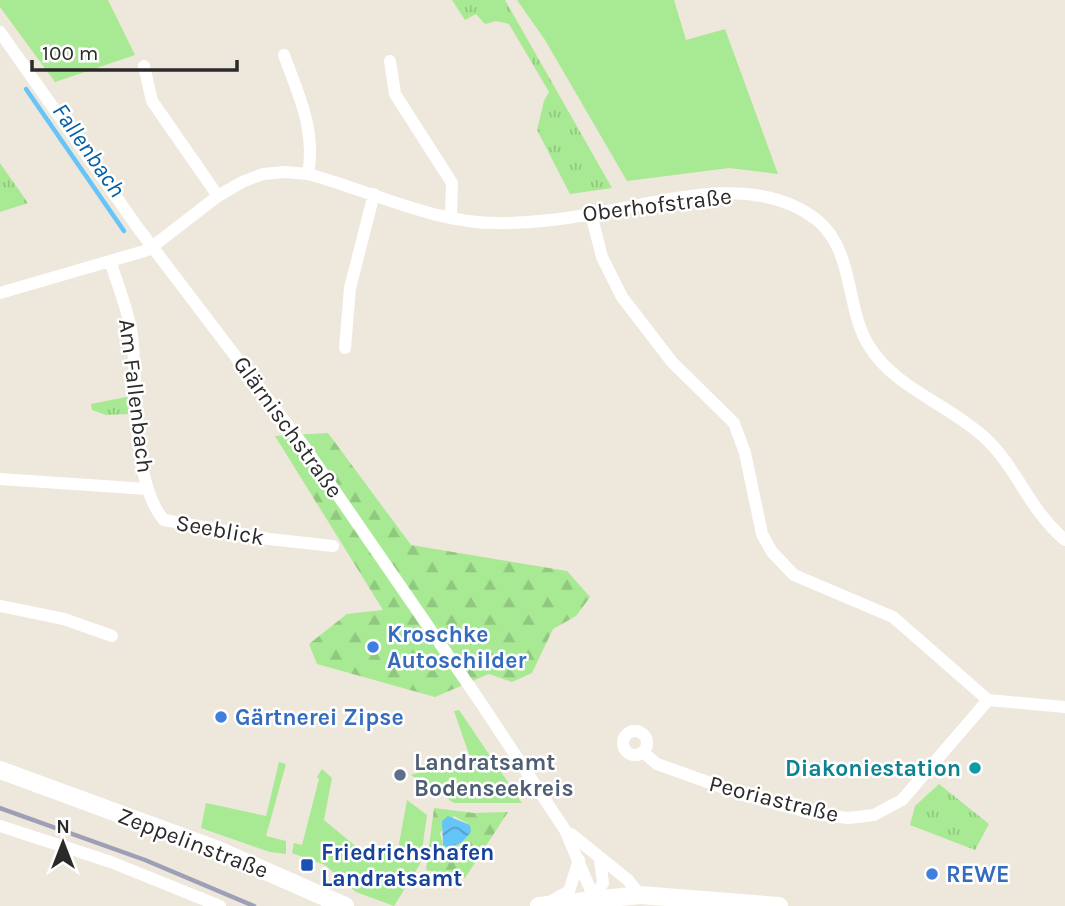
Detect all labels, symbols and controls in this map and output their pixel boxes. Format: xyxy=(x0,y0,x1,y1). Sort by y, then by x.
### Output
scale bar xyxy=(32,28,236,72)
text: 100 m xyxy=(42,41,99,65)
water label: Fallenbach xyxy=(47,98,131,202)
street label: Oberhofstraße xyxy=(581,182,733,228)
street label: Am Fallenbach xyxy=(113,317,159,475)
street label: Glärnischstraße xyxy=(228,351,348,503)
street label: Seeblick xyxy=(174,509,266,551)
place label: Kroschke Autoschilder xyxy=(387,621,526,674)
marker: Kroschke Autoschilder xyxy=(365,639,381,655)
place label: Gärtnerei Zipse xyxy=(235,704,404,731)
marker: Gärtnerei Zipse xyxy=(213,709,229,725)
place label: Landratsamt Bodenseekreis xyxy=(414,749,574,802)
place label: Diakoniestation xyxy=(785,755,961,782)
marker: Diakoniestation xyxy=(967,760,983,776)
marker: Landratsamt Bodenseekreis xyxy=(392,767,408,783)
street label: Peoriastraße xyxy=(706,770,842,828)
street label: Zeppelinstraße xyxy=(114,802,272,884)
north arrow xyxy=(28,808,98,878)
text: N xyxy=(56,816,70,838)
place label: Friedrichshafen Landratsamt xyxy=(321,839,494,892)
marker: Friedrichshafen Landratsamt xyxy=(299,857,315,873)
place label: REWE xyxy=(946,861,1010,888)
marker: REWE xyxy=(924,866,940,882)

